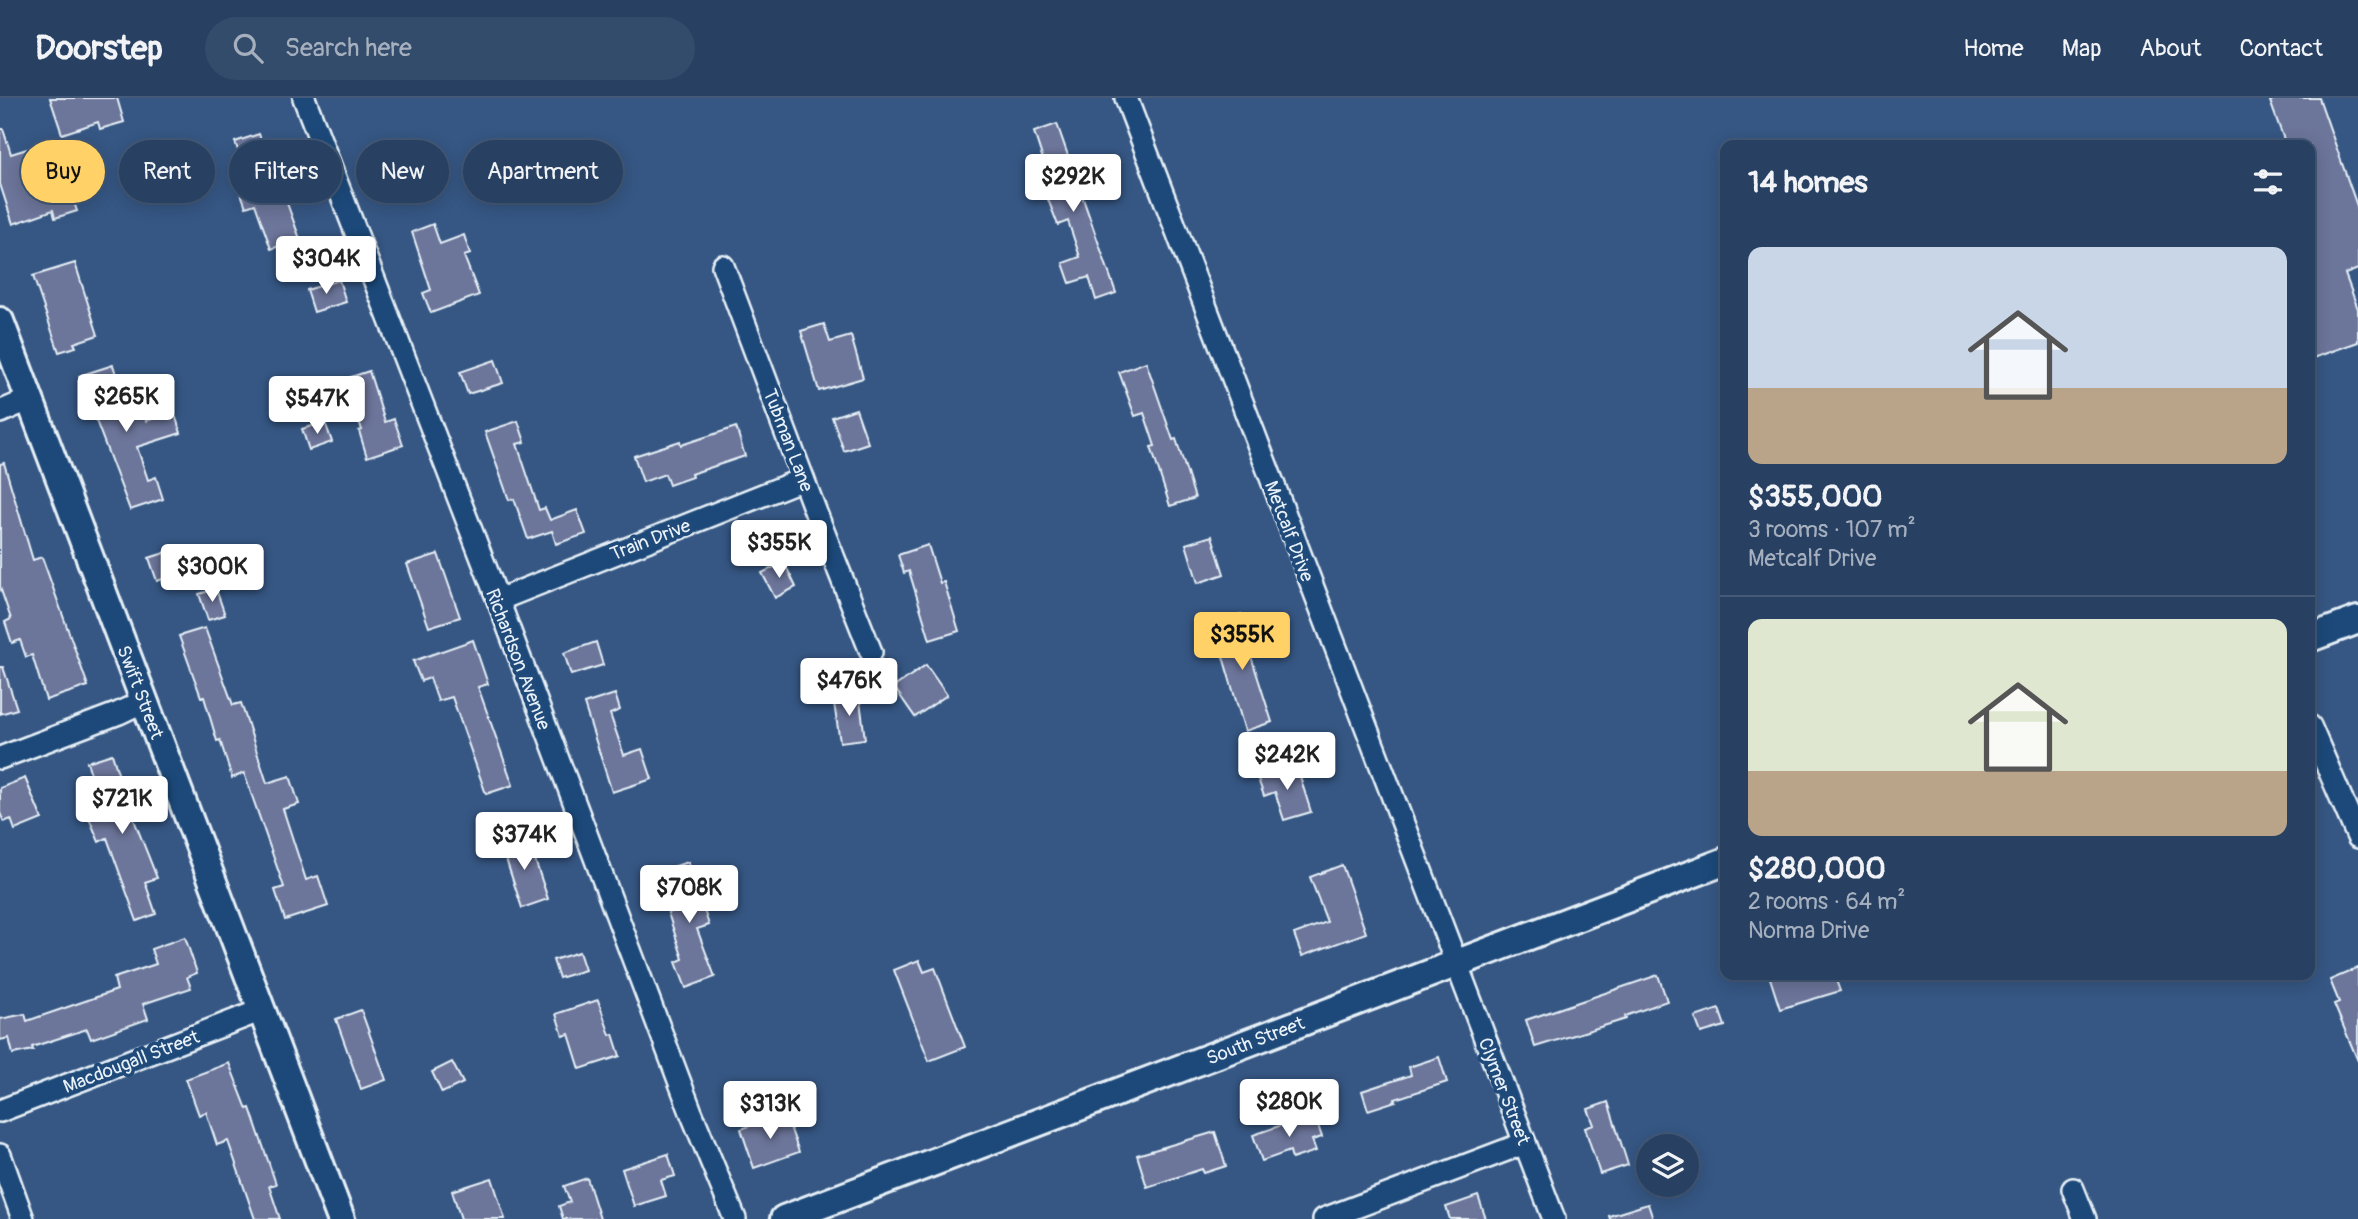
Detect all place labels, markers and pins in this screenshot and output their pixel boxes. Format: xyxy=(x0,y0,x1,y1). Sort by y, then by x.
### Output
pin: $292K xyxy=(1024,155,1122,214)
pin: $304K xyxy=(277,236,375,296)
pin: $265K xyxy=(77,374,175,434)
pin: $547K xyxy=(268,376,366,436)
pin: $355K xyxy=(730,520,828,580)
pin: $300K xyxy=(163,545,261,604)
pin: $355K xyxy=(1193,612,1291,672)
pin: $476K xyxy=(800,658,898,718)
pin: $242K xyxy=(1238,732,1336,792)
pin: $721K xyxy=(73,776,171,836)
pin: $374K xyxy=(475,812,573,872)
pin: $708K xyxy=(640,866,738,925)
pin: $280K xyxy=(1240,1080,1338,1139)
pin: $313K xyxy=(721,1082,819,1141)

